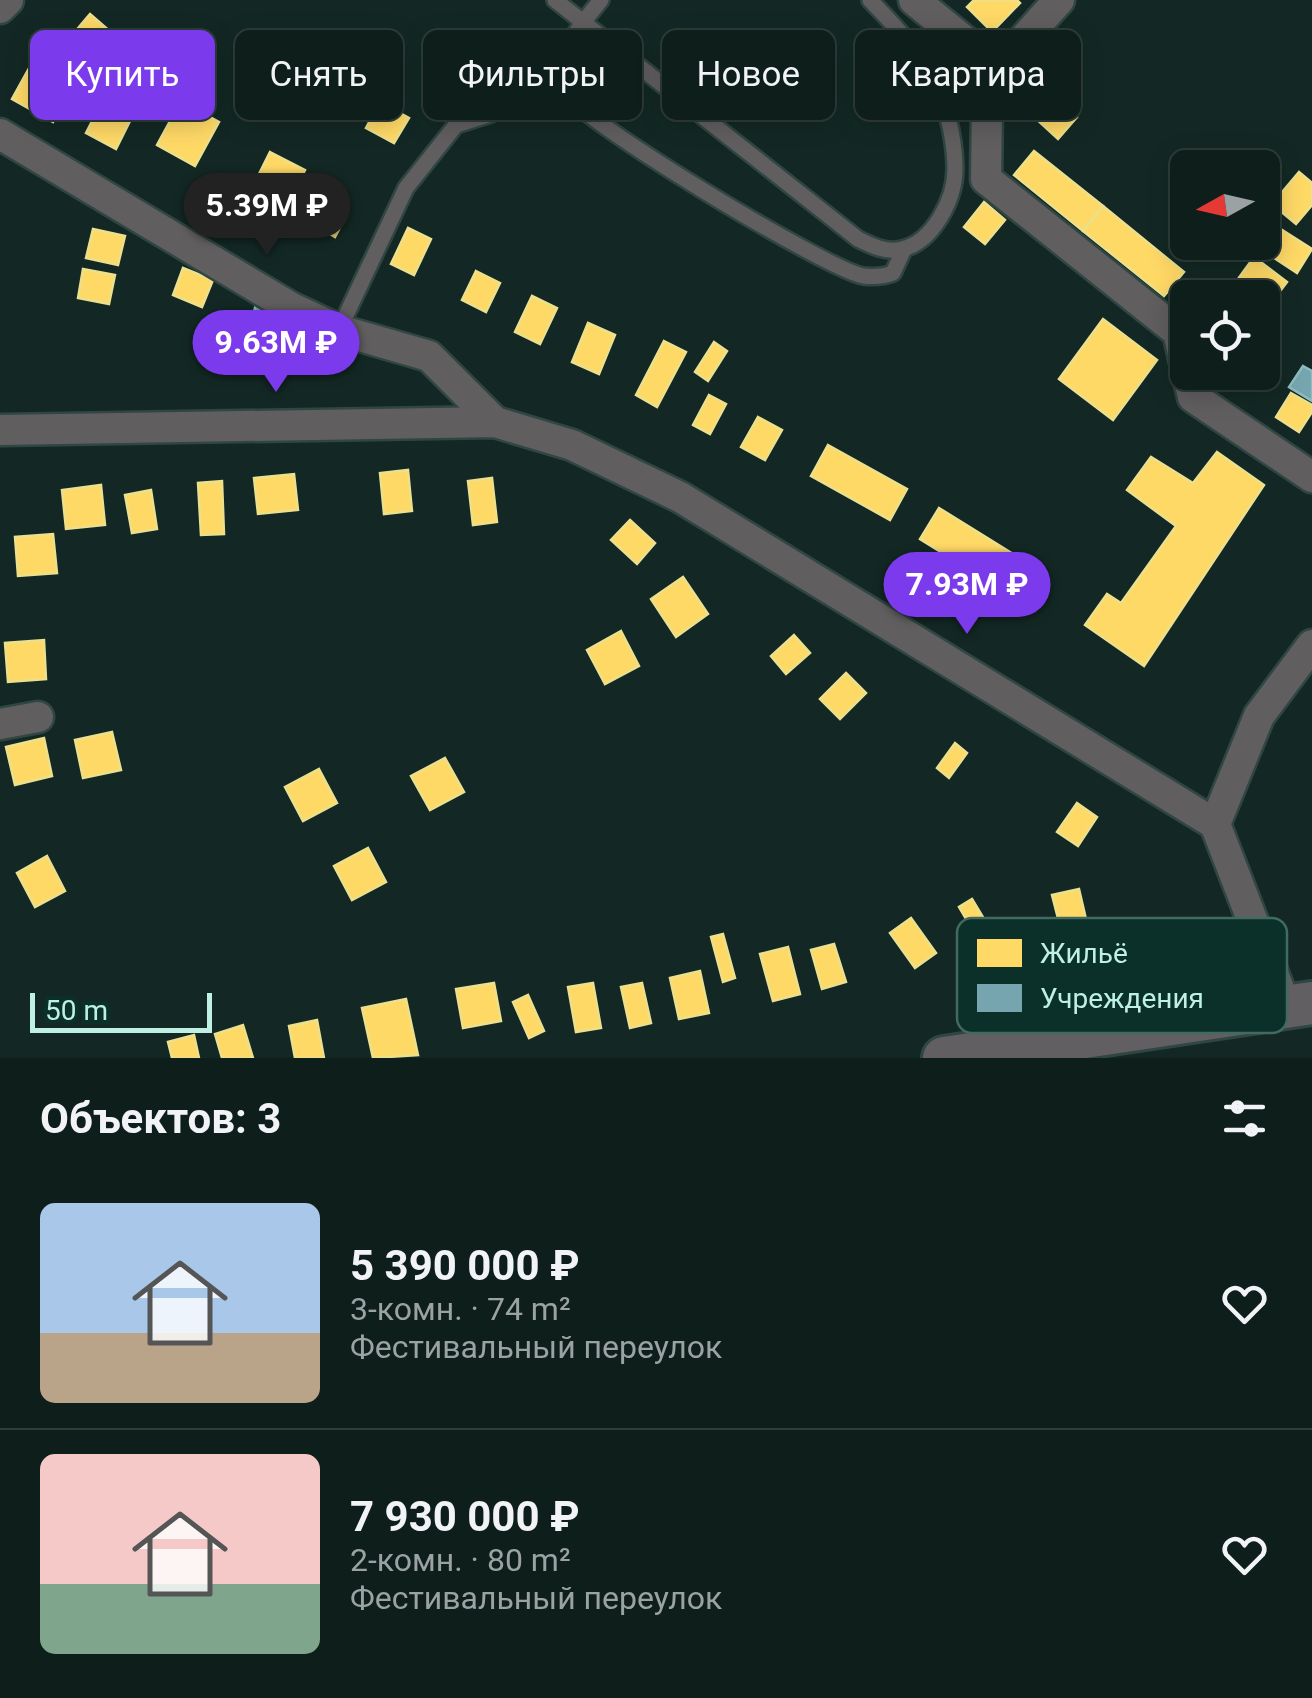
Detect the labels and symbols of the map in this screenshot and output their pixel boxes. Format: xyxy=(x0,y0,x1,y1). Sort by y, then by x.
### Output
north arrow xyxy=(1170,150,1280,260)
pin: 5.39M ₽ xyxy=(175,173,359,258)
pin: 9.63M ₽ xyxy=(184,310,368,395)
pin: 7.93M ₽ xyxy=(875,552,1059,637)
legend xyxy=(957,918,1287,1033)
text: Жильё xyxy=(1040,937,1128,970)
text: Учреждения xyxy=(1040,982,1204,1015)
scale bar xyxy=(30,988,212,1032)

